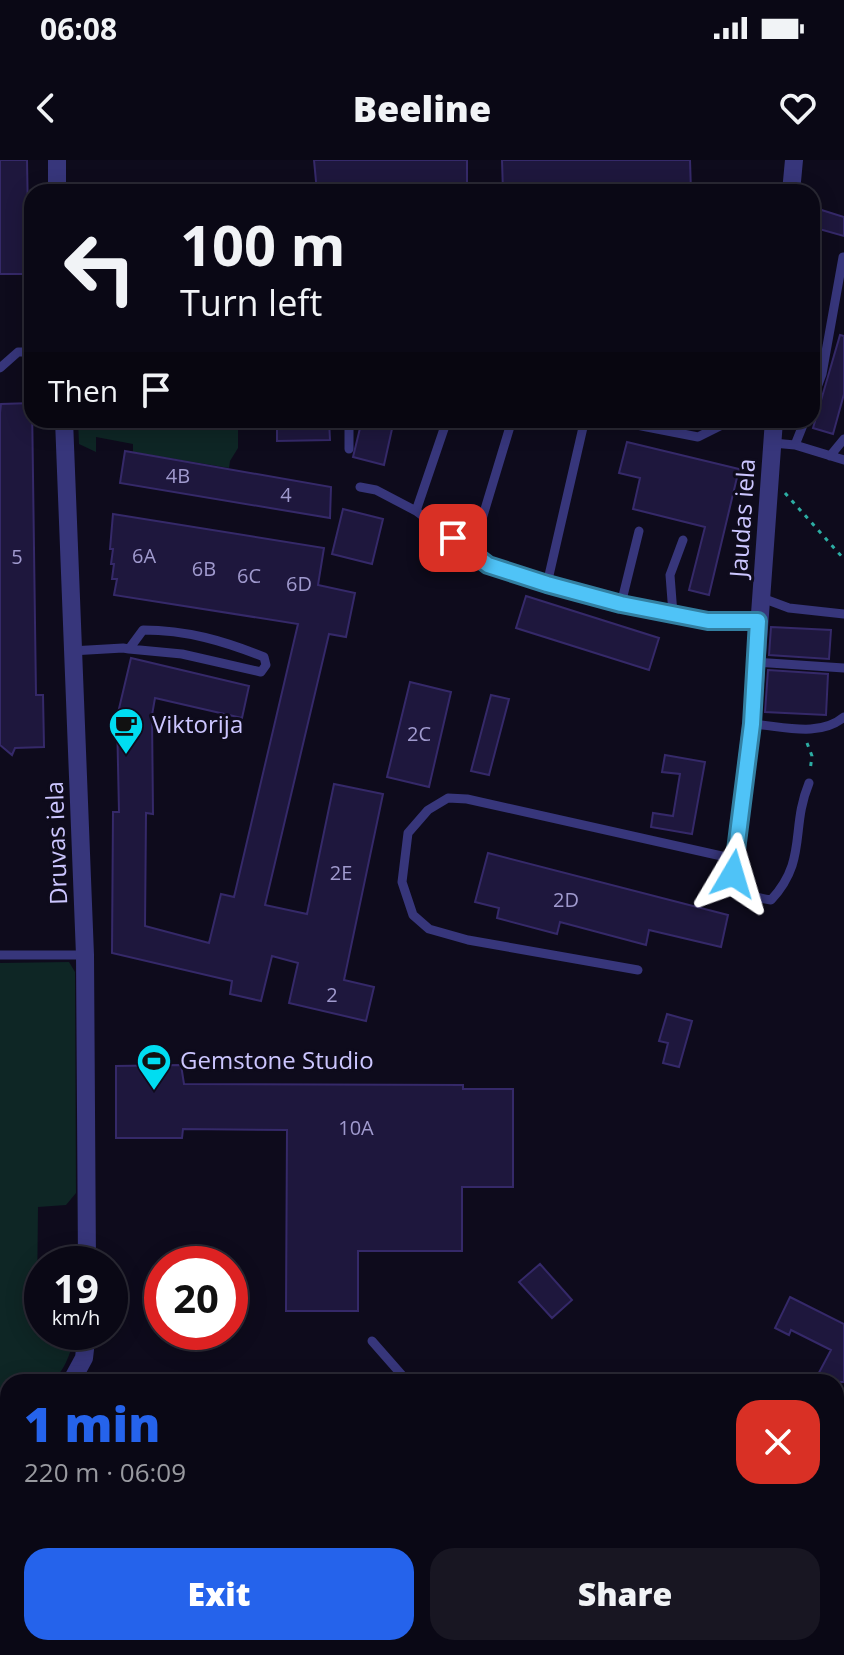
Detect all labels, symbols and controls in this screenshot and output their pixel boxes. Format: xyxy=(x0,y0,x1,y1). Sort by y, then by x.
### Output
text: 06:08 xyxy=(40,8,117,49)
text: Beeline xyxy=(353,84,491,133)
icon: back xyxy=(24,86,68,130)
icon: heart xyxy=(776,86,820,130)
text: 100 m xyxy=(180,206,346,282)
icon: left xyxy=(48,216,152,320)
text: Turn left xyxy=(180,278,322,327)
icon: arrive xyxy=(134,368,178,412)
text: Then xyxy=(48,370,118,411)
street label: Jaudas iela xyxy=(721,457,762,580)
house number: 4B xyxy=(166,462,190,489)
house number: 4 xyxy=(280,481,292,508)
pin xyxy=(419,504,487,572)
icon: arrive xyxy=(431,516,475,560)
house number: 6A xyxy=(132,542,156,569)
house number: 5 xyxy=(11,543,23,570)
house number: 6B xyxy=(192,555,216,582)
house number: 6C xyxy=(237,562,261,589)
house number: 6D xyxy=(286,570,312,597)
cafe icon: Viktorija xyxy=(107,706,145,756)
place label: Viktorija xyxy=(152,707,243,740)
house number: 2C xyxy=(407,720,431,747)
street label: Druvas iela xyxy=(37,781,74,906)
position arrow xyxy=(691,832,775,916)
house number: 2E xyxy=(330,859,352,886)
house number: 2D xyxy=(553,886,579,913)
house number: 2 xyxy=(326,981,338,1008)
sports icon: Gemstone Studio xyxy=(135,1042,173,1092)
place label: Gemstone Studio xyxy=(180,1043,374,1076)
house number: 10A xyxy=(338,1114,374,1141)
speed limit sign: 20 xyxy=(144,1246,248,1350)
text: 19 xyxy=(53,1260,99,1315)
text: km/h xyxy=(52,1304,100,1331)
text: 1 min xyxy=(24,1391,160,1456)
button: close xyxy=(736,1400,820,1484)
text: 220 m · 06:09 xyxy=(24,1454,186,1490)
button: Exit xyxy=(24,1548,414,1640)
button: Share xyxy=(430,1548,820,1640)

